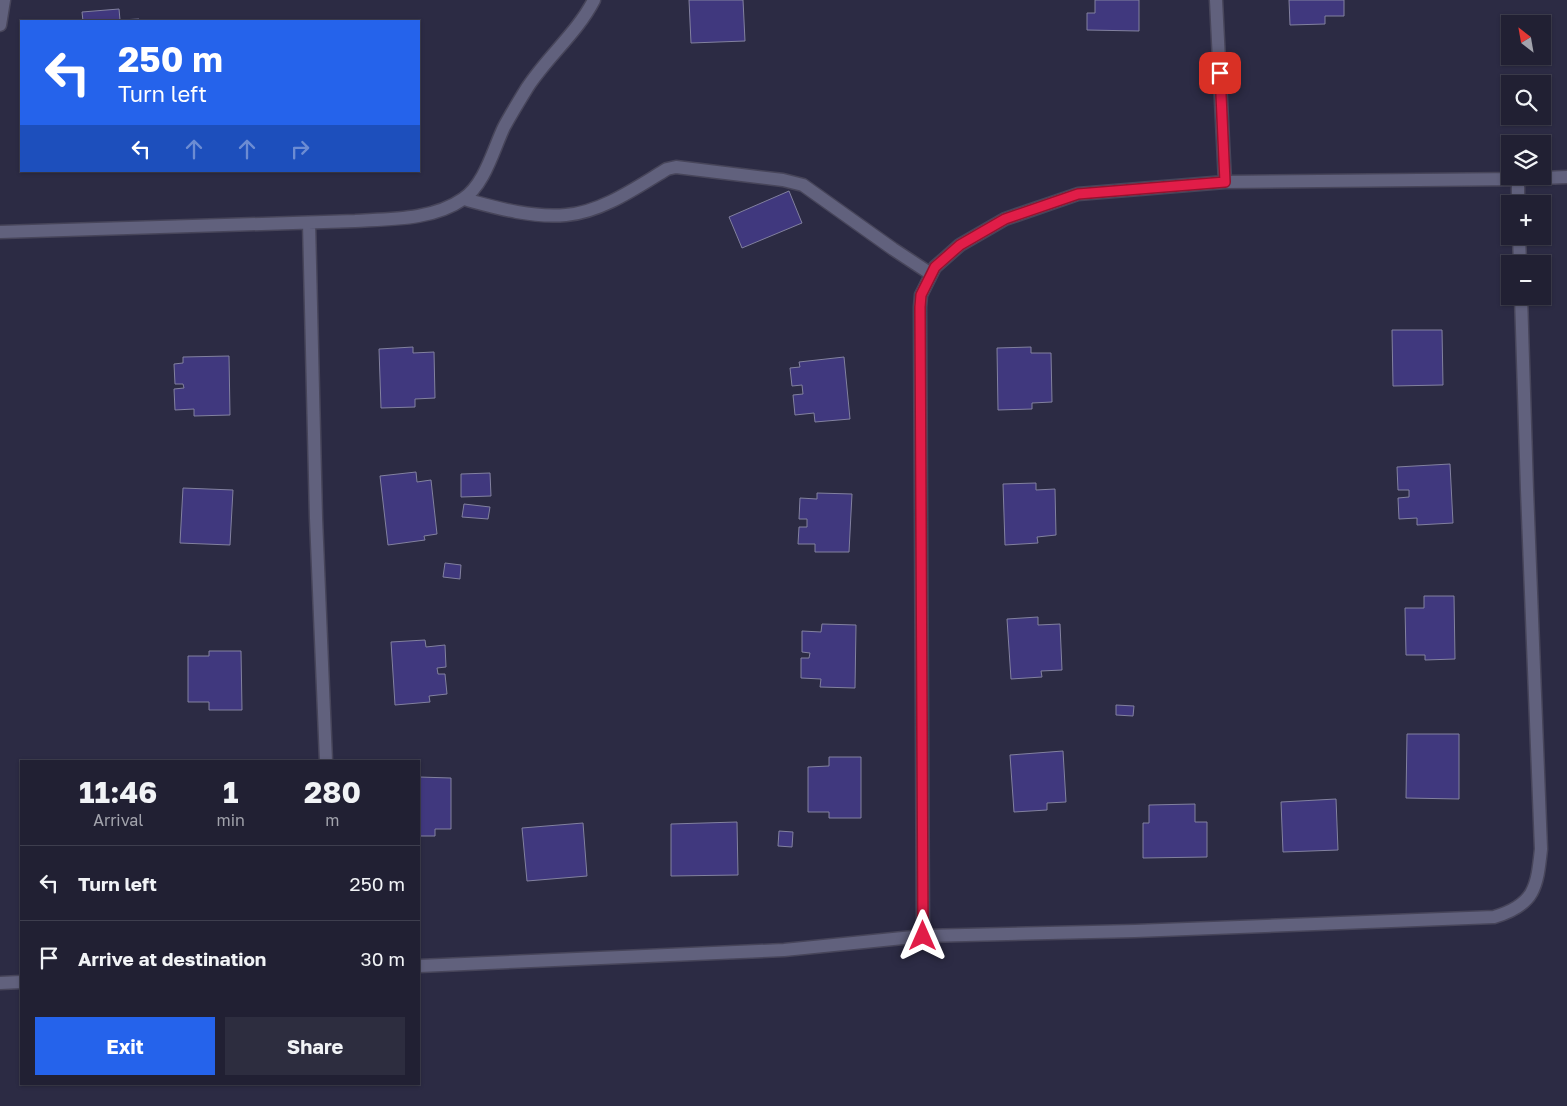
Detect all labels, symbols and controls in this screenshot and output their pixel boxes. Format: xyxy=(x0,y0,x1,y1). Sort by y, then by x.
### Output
north arrow xyxy=(1501,15,1551,65)
map controls xyxy=(1501,15,1551,305)
text: 250 m xyxy=(118,38,223,80)
icon: left xyxy=(35,40,100,105)
pin xyxy=(1199,52,1241,94)
icon: arrive xyxy=(1206,59,1234,87)
button: search xyxy=(1501,75,1551,125)
text: Turn left xyxy=(118,80,207,107)
icon: left xyxy=(127,135,155,163)
icon: ahead xyxy=(180,135,208,163)
icon: ahead xyxy=(233,135,261,163)
icon: right xyxy=(286,135,314,163)
button: layers xyxy=(1501,135,1551,185)
button: + xyxy=(1501,195,1551,245)
button: − xyxy=(1501,255,1551,305)
text: 11:46 xyxy=(79,774,157,810)
text: 1 xyxy=(223,774,238,810)
text: 280 xyxy=(304,774,361,810)
text: Arrival xyxy=(93,810,143,830)
text: min xyxy=(217,810,245,830)
text: m xyxy=(325,810,339,830)
icon: left xyxy=(35,869,63,897)
text: Turn left xyxy=(78,872,157,895)
text: 250 m xyxy=(350,872,405,895)
position arrow xyxy=(896,909,948,961)
icon: arrive xyxy=(35,944,63,972)
text: Arrive at destination xyxy=(78,947,266,970)
text: 30 m xyxy=(361,947,405,970)
button: Exit xyxy=(35,1017,215,1075)
button: Share xyxy=(225,1017,405,1075)

